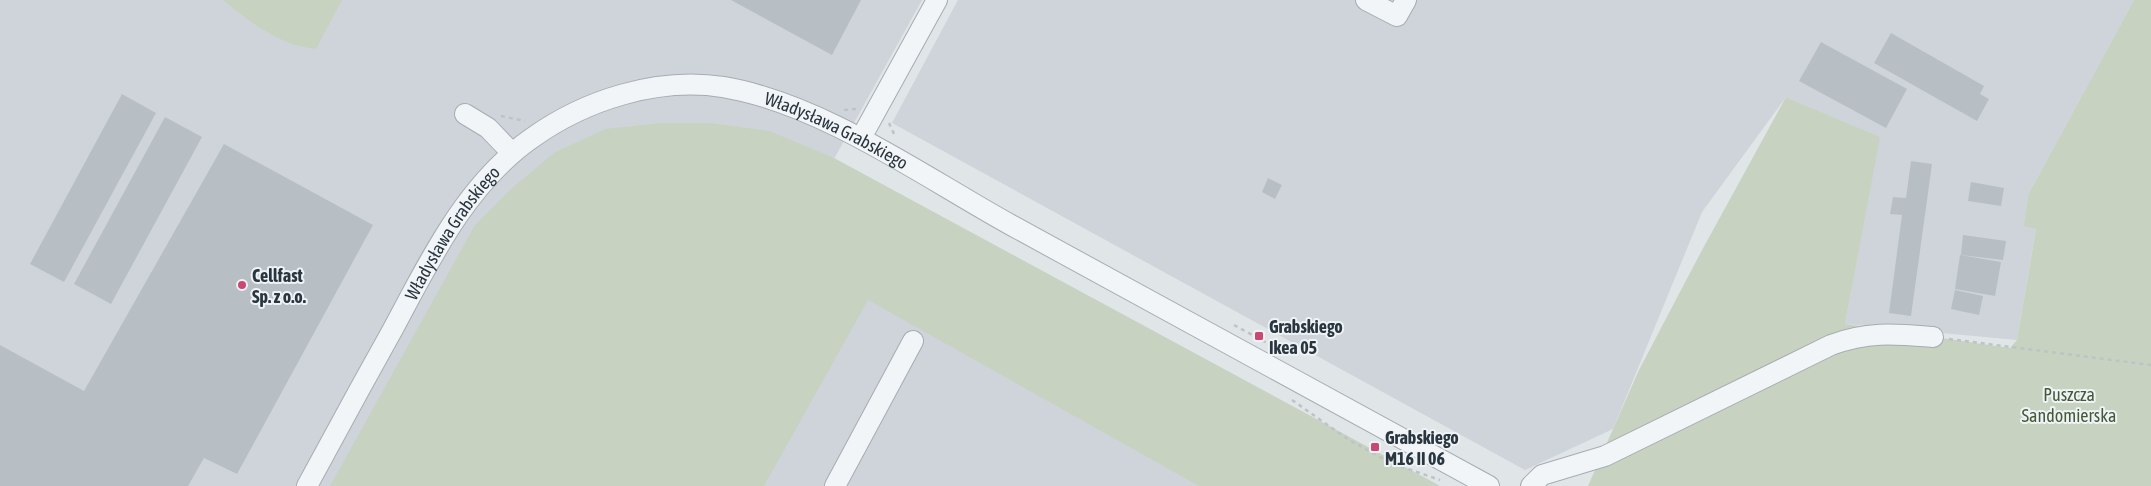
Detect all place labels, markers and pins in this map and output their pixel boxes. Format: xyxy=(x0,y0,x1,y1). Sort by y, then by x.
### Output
place label: Cellfast Sp. z o.o. xyxy=(252,265,306,307)
marker: Cellfast Sp. z o.o. xyxy=(236,279,248,291)
place label: Grabskiego Ikea 05 xyxy=(1269,316,1343,358)
marker: Grabskiego Ikea 05 xyxy=(1253,330,1265,342)
place label: Grabskiego M16 II 06 xyxy=(1385,427,1459,469)
marker: Grabskiego M16 II 06 xyxy=(1369,441,1381,453)

